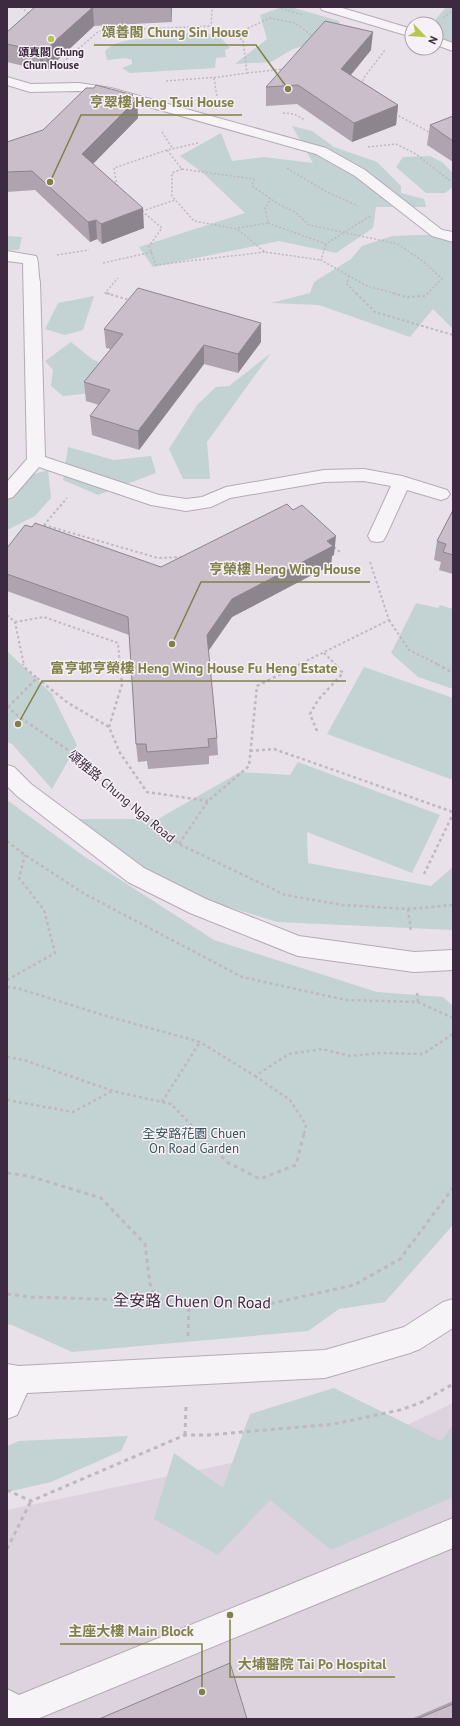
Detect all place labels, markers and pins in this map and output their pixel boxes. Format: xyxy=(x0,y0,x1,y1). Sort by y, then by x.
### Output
callout: 頌善閣 Chung Sin House xyxy=(94,19,256,45)
marker: 頌真閣 Chung Chun House xyxy=(46,34,56,44)
place label: 頌真閣 Chung Chun House xyxy=(18,45,84,72)
callout: 亨翠樓 Heng Tsui House xyxy=(81,89,242,115)
callout: 亨榮樓 Heng Wing House xyxy=(201,556,370,582)
callout: 富亨邨亨榮樓 Heng Wing House Fu Heng Estate xyxy=(42,655,346,681)
callout: 主座大樓 Main Block xyxy=(60,1618,202,1644)
callout: 大埔醫院 Tai Po Hospital xyxy=(230,1651,395,1677)

